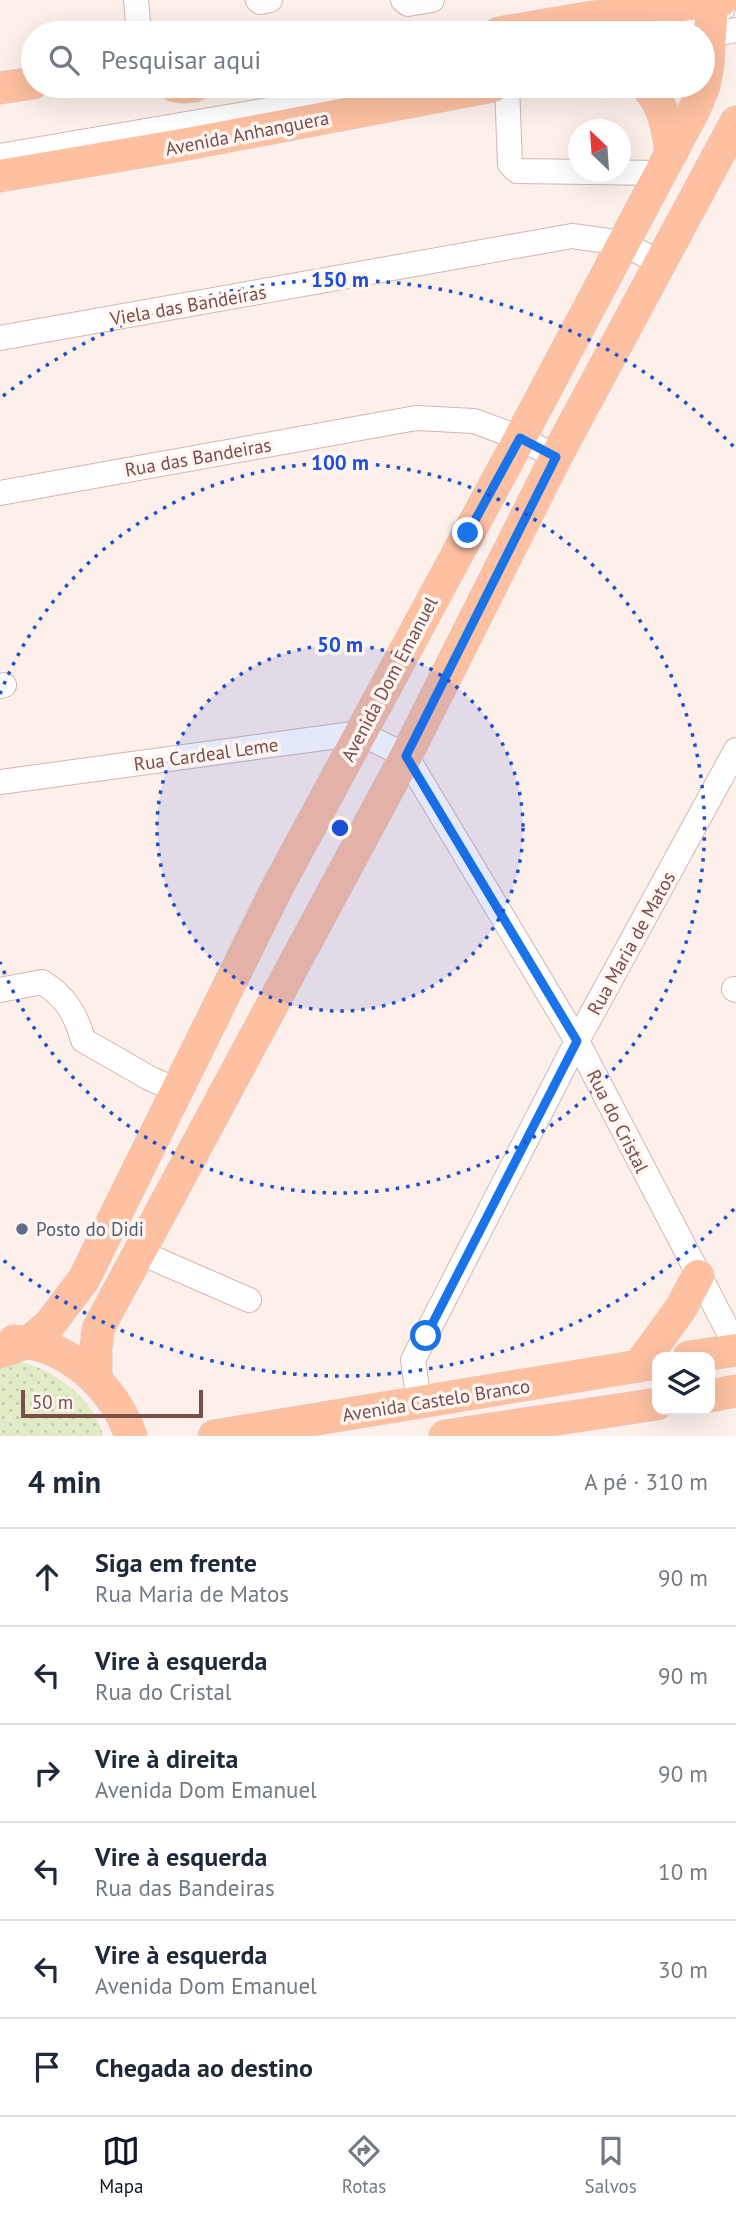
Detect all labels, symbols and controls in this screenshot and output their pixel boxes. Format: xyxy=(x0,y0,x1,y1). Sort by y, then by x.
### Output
search box xyxy=(21,21,715,98)
icon: search xyxy=(45,41,83,79)
text: Pesquisar aqui xyxy=(101,43,261,76)
street label: Avenida Anhanguera xyxy=(163,105,331,161)
north arrow xyxy=(568,119,631,182)
text: 150 m xyxy=(311,266,369,293)
street label: Viela das Bandeiras xyxy=(107,279,268,331)
street label: Rua das Bandeiras xyxy=(123,432,273,482)
text: 100 m xyxy=(311,449,369,476)
route end xyxy=(452,517,483,548)
street label: Avenida Dom Emanuel xyxy=(335,592,443,766)
text: 50 m xyxy=(317,631,363,658)
street label: Rua Cardeal Leme xyxy=(132,732,280,776)
centre of rings xyxy=(328,816,352,840)
street label: Rua Maria de Matos xyxy=(582,867,680,1019)
street label: Rua do Cristal xyxy=(582,1065,655,1177)
place label: Posto do Didi xyxy=(36,1217,144,1241)
marker: Posto do Didi xyxy=(14,1221,30,1237)
route start xyxy=(410,1320,441,1351)
map controls xyxy=(652,1352,715,1415)
button: layers xyxy=(652,1352,715,1415)
street label: Avenida Castelo Branco xyxy=(340,1373,532,1427)
scale bar xyxy=(21,1387,203,1419)
text: 50 m xyxy=(32,1390,73,1414)
text: 4 min xyxy=(28,1462,101,1501)
text: A pé · 310 m xyxy=(584,1467,708,1496)
text: Siga em frente xyxy=(95,1546,257,1579)
icon: ahead xyxy=(28,1558,66,1596)
text: 90 m xyxy=(658,1563,708,1592)
text: Rua Maria de Matos xyxy=(95,1579,289,1608)
text: Vire à esquerda xyxy=(95,1644,267,1677)
icon: left xyxy=(28,1656,66,1694)
text: 90 m xyxy=(658,1661,708,1690)
text: Rua do Cristal xyxy=(95,1677,232,1706)
text: Vire à direita xyxy=(95,1742,238,1775)
icon: right xyxy=(28,1754,66,1792)
text: 90 m xyxy=(658,1759,708,1788)
text: Avenida Dom Emanuel xyxy=(95,1775,317,1804)
text: Vire à esquerda xyxy=(95,1840,267,1873)
icon: left xyxy=(28,1852,66,1890)
text: 10 m xyxy=(658,1857,708,1886)
text: Rua das Bandeiras xyxy=(95,1873,275,1902)
text: Vire à esquerda xyxy=(95,1938,267,1971)
icon: left xyxy=(28,1950,66,1988)
text: 30 m xyxy=(658,1955,708,1984)
text: Avenida Dom Emanuel xyxy=(95,1971,317,2000)
icon: arrive xyxy=(28,2048,66,2086)
text: Chegada ao destino xyxy=(95,2051,313,2084)
tab: Mapa xyxy=(99,2132,143,2198)
tab: Rotas xyxy=(342,2132,386,2198)
tab: Salvos xyxy=(585,2132,637,2198)

